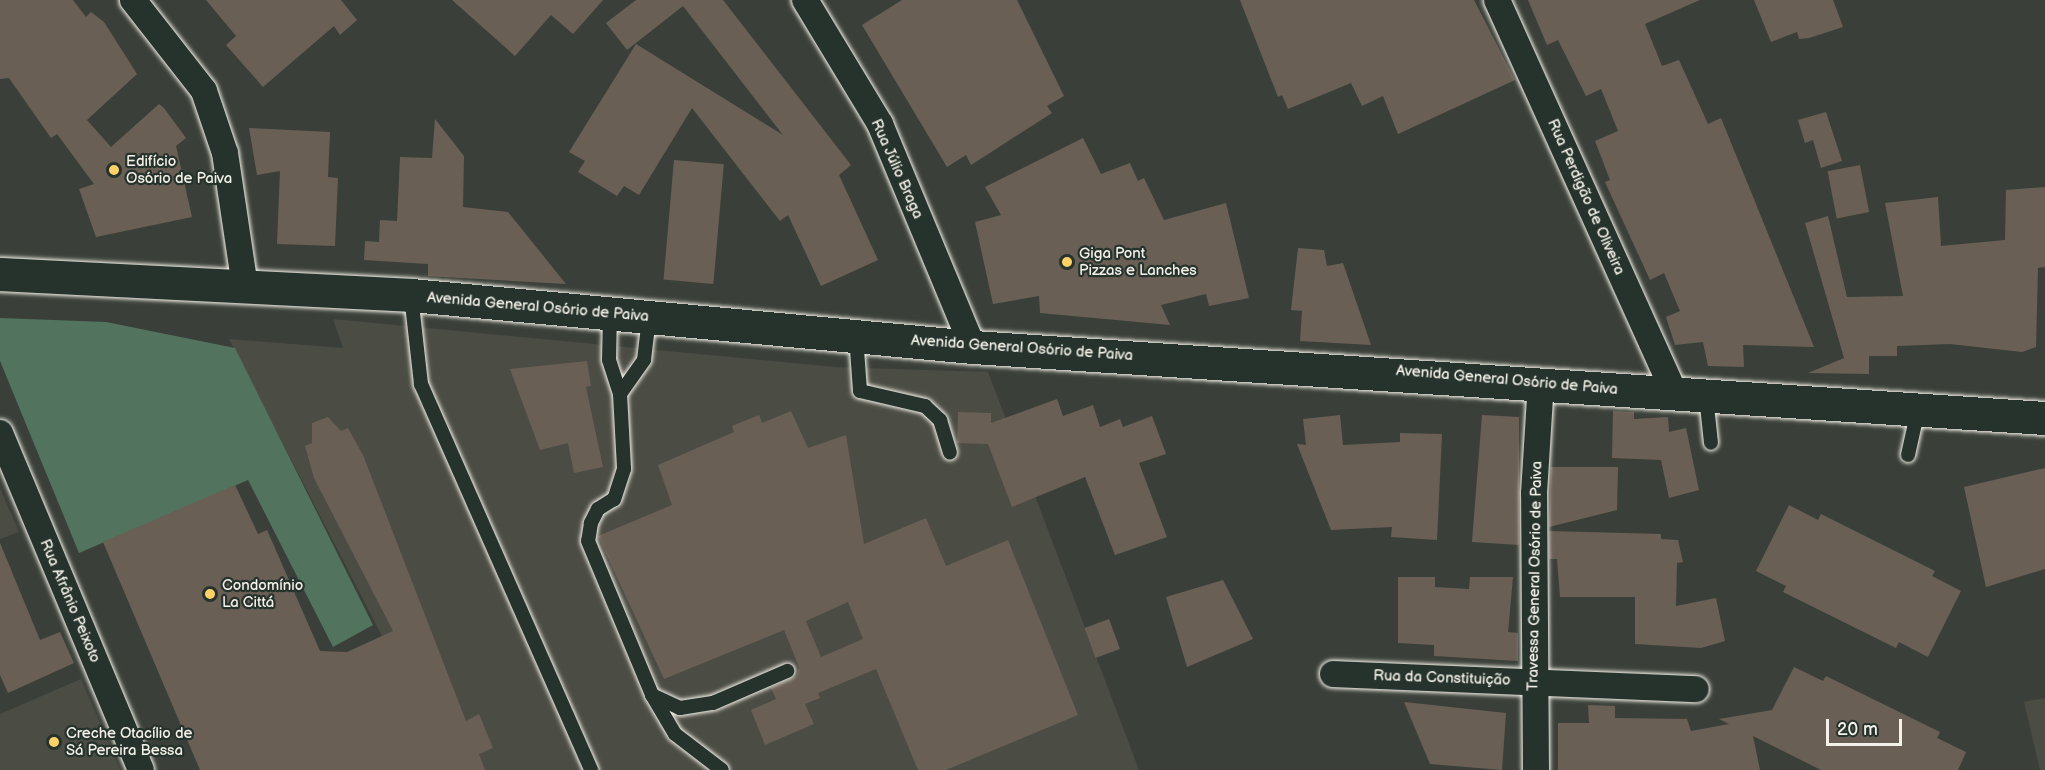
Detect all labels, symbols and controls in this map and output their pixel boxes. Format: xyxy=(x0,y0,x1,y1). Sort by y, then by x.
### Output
street label: Rua Júlio Braga xyxy=(867,116,927,222)
street label: Rua Perdigão de Oliveira xyxy=(1543,116,1629,278)
place label: Edifício Osório de Paiva xyxy=(126,152,232,187)
marker: Edifício Osório de Paiva xyxy=(107,163,121,177)
place label: Giga Pont Pizzas e Lanches xyxy=(1079,244,1197,279)
marker: Giga Pont Pizzas e Lanches xyxy=(1060,255,1074,269)
street label: Avenida General Osório de Paiva xyxy=(426,288,650,326)
street label: Avenida General Osório de Paiva xyxy=(910,331,1134,365)
street label: Avenida General Osório de Paiva xyxy=(1395,361,1619,399)
street label: Travessa General Osório de Paiva xyxy=(1524,461,1546,691)
street label: Rua Afrânio Peixoto xyxy=(36,537,104,665)
place label: Condomínio La Cittá xyxy=(222,576,303,611)
marker: Condomínio La Cittá xyxy=(203,587,217,601)
street label: Rua da Constituição xyxy=(1373,667,1511,689)
scale bar xyxy=(1829,707,1906,745)
text: 20 m xyxy=(1837,719,1878,740)
place label: Creche Otacílio de Sá Pereira Bessa xyxy=(66,724,192,759)
marker: Creche Otacílio de Sá Pereira Bessa xyxy=(47,735,61,749)

